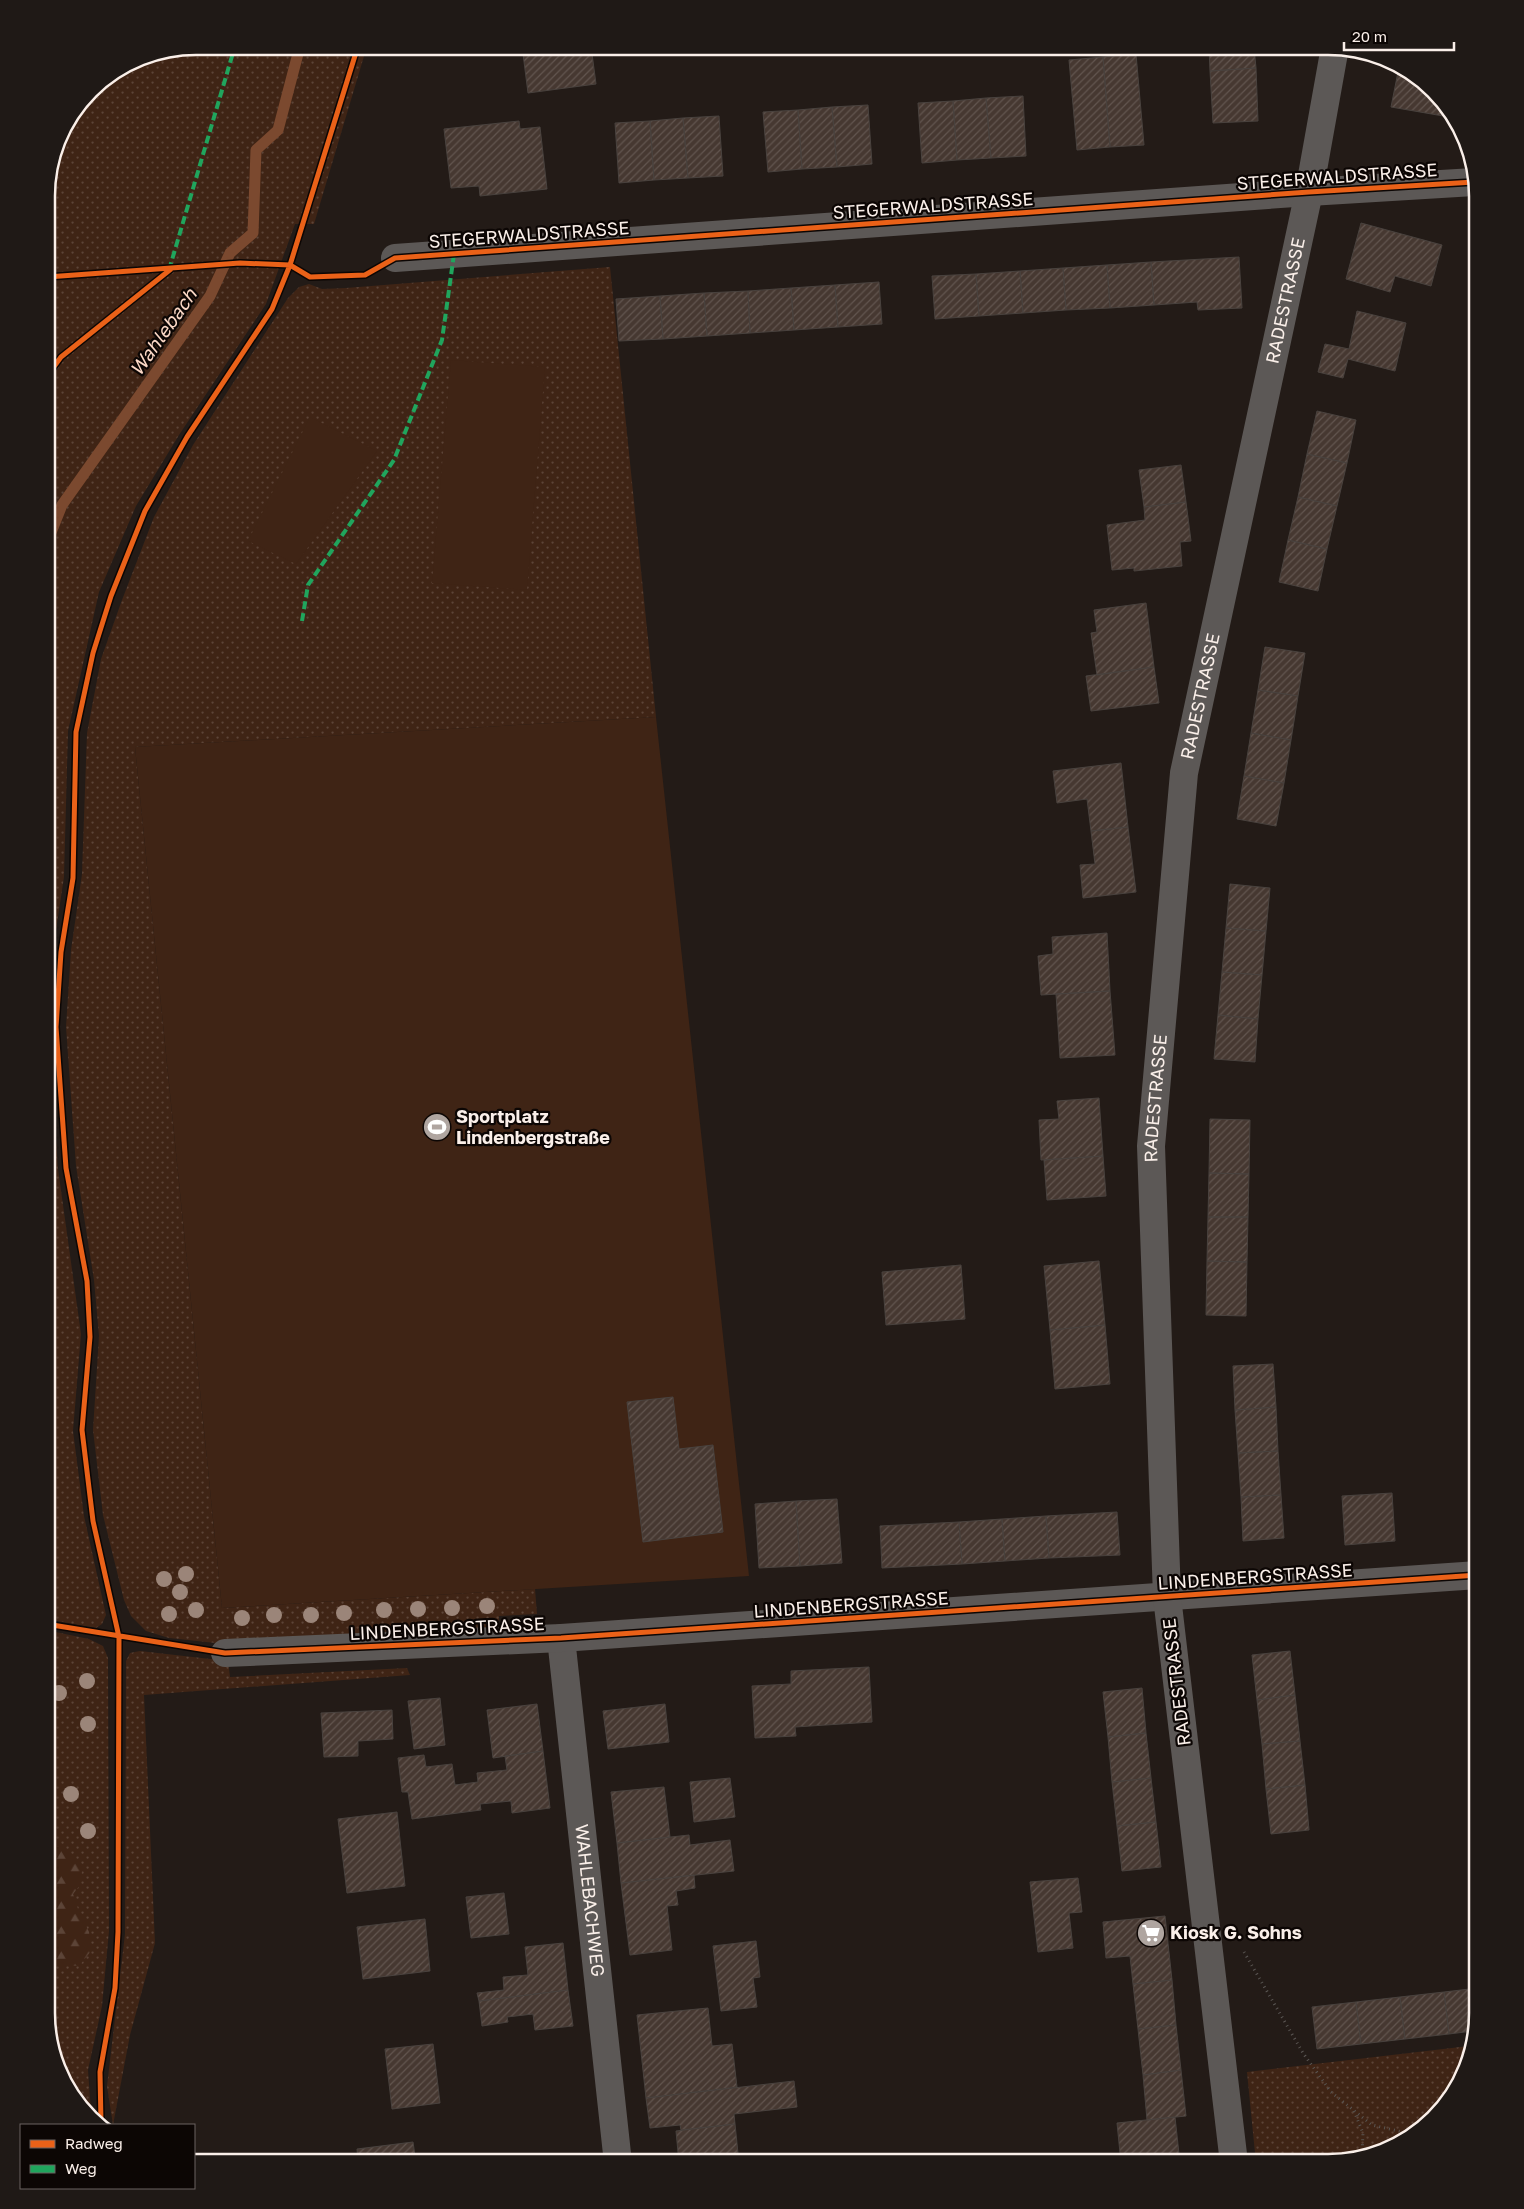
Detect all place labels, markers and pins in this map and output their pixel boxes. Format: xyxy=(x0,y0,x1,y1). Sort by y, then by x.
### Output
place label: Sportplatz Lindenbergstraße xyxy=(456,1105,610,1148)
sports icon: Sportplatz Lindenbergstraße xyxy=(422,1112,452,1142)
supermarket icon: Kiosk G. Sohns xyxy=(1136,1918,1166,1948)
place label: Kiosk G. Sohns xyxy=(1170,1921,1302,1943)

